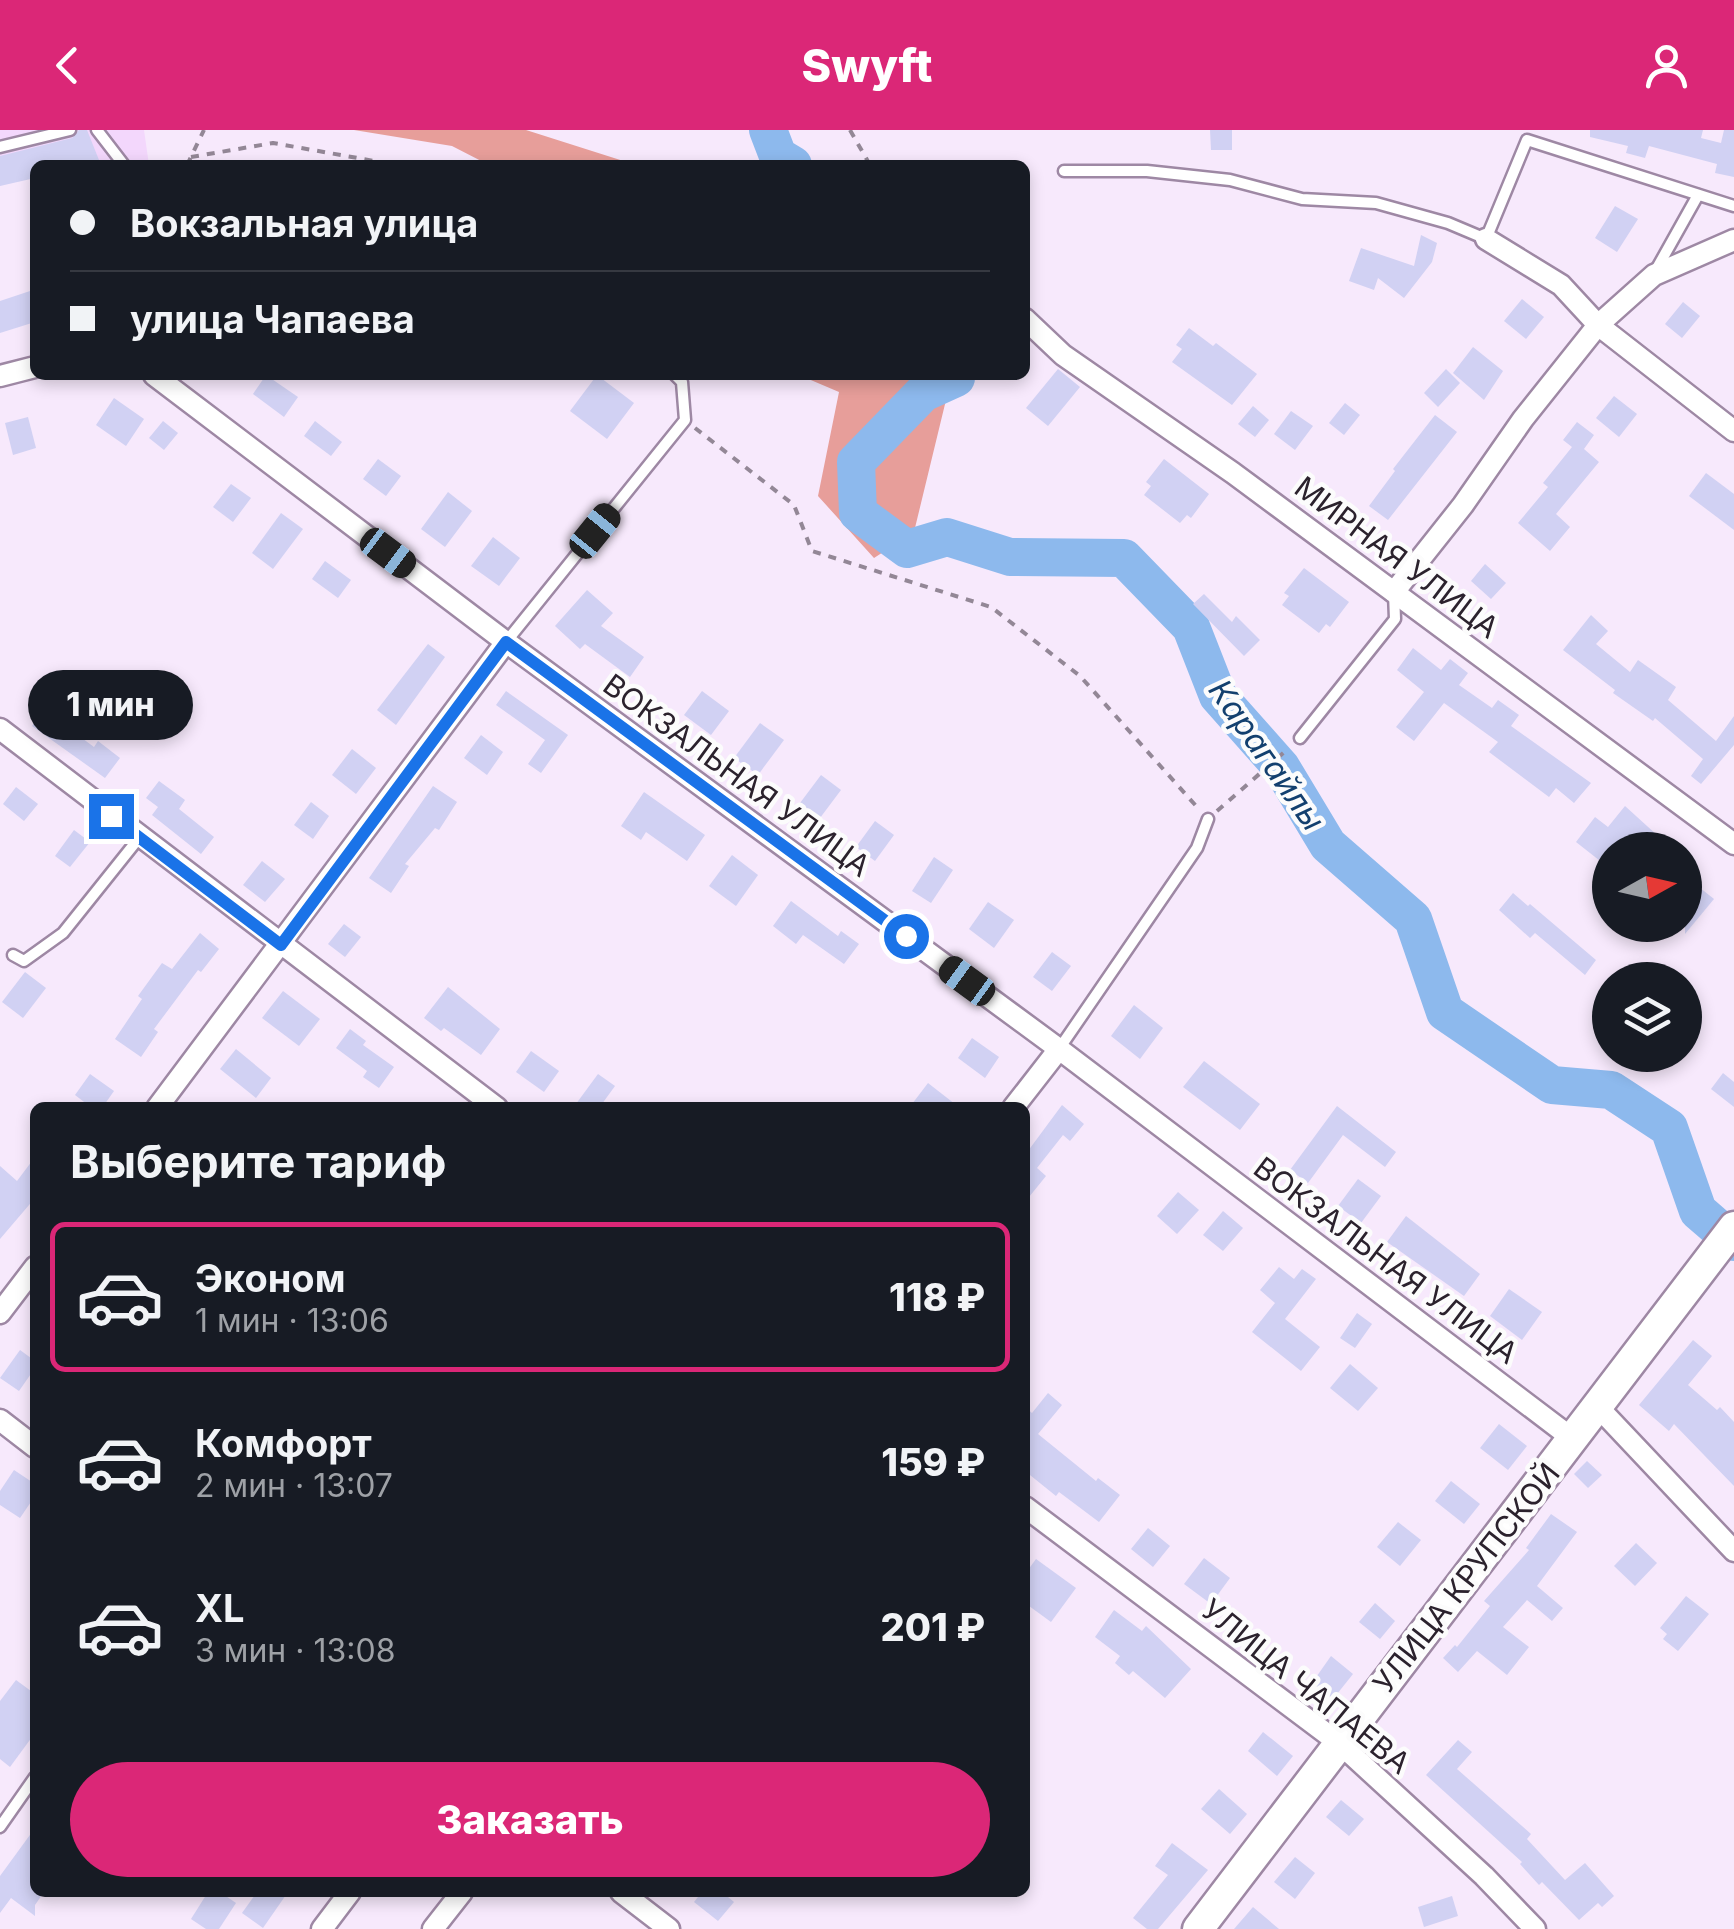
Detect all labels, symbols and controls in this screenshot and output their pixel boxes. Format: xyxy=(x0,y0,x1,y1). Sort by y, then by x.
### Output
icon: back xyxy=(40,38,95,93)
text: Swyft xyxy=(802,38,932,93)
icon: person xyxy=(1639,38,1694,93)
text: Вокзальная улица xyxy=(130,200,478,246)
text: улица Чапаева xyxy=(130,296,415,342)
street label: МИРНАЯ УЛИЦА xyxy=(1288,469,1506,645)
car xyxy=(564,498,626,564)
car xyxy=(355,523,421,583)
street label: ВОКЗАЛЬНАЯ УЛИЦА xyxy=(597,666,877,884)
callout: 1 мин xyxy=(28,671,194,741)
water label: Карагайлы xyxy=(1201,672,1333,838)
text: 1 мин xyxy=(66,685,155,724)
route end xyxy=(89,794,134,839)
north arrow xyxy=(1592,832,1702,942)
map controls xyxy=(1592,832,1702,1072)
route start xyxy=(884,914,929,959)
car xyxy=(934,951,1000,1011)
button: layers xyxy=(1592,962,1702,1072)
text: Выберите тариф xyxy=(70,1134,446,1189)
street label: ВОКЗАЛЬНАЯ УЛИЦА xyxy=(1247,1149,1525,1371)
icon: car xyxy=(75,1252,165,1342)
text: Эконом xyxy=(195,1255,346,1301)
text: 118 ₽ xyxy=(889,1274,985,1320)
text: 1 мин · 13:06 xyxy=(195,1301,389,1340)
icon: car xyxy=(75,1417,165,1507)
text: Комфорт xyxy=(195,1420,372,1466)
text: 159 ₽ xyxy=(881,1439,985,1485)
street label: УЛИЦА КРУПСКОЙ xyxy=(1365,1456,1567,1700)
text: 2 мин · 13:07 xyxy=(195,1466,393,1505)
icon: car xyxy=(75,1582,165,1672)
text: XL xyxy=(195,1585,245,1631)
street label: УЛИЦА ЧАПАЕВА xyxy=(1195,1591,1417,1781)
text: 201 ₽ xyxy=(881,1604,985,1650)
text: 3 мин · 13:08 xyxy=(195,1631,395,1670)
button: Заказать xyxy=(70,1762,990,1877)

